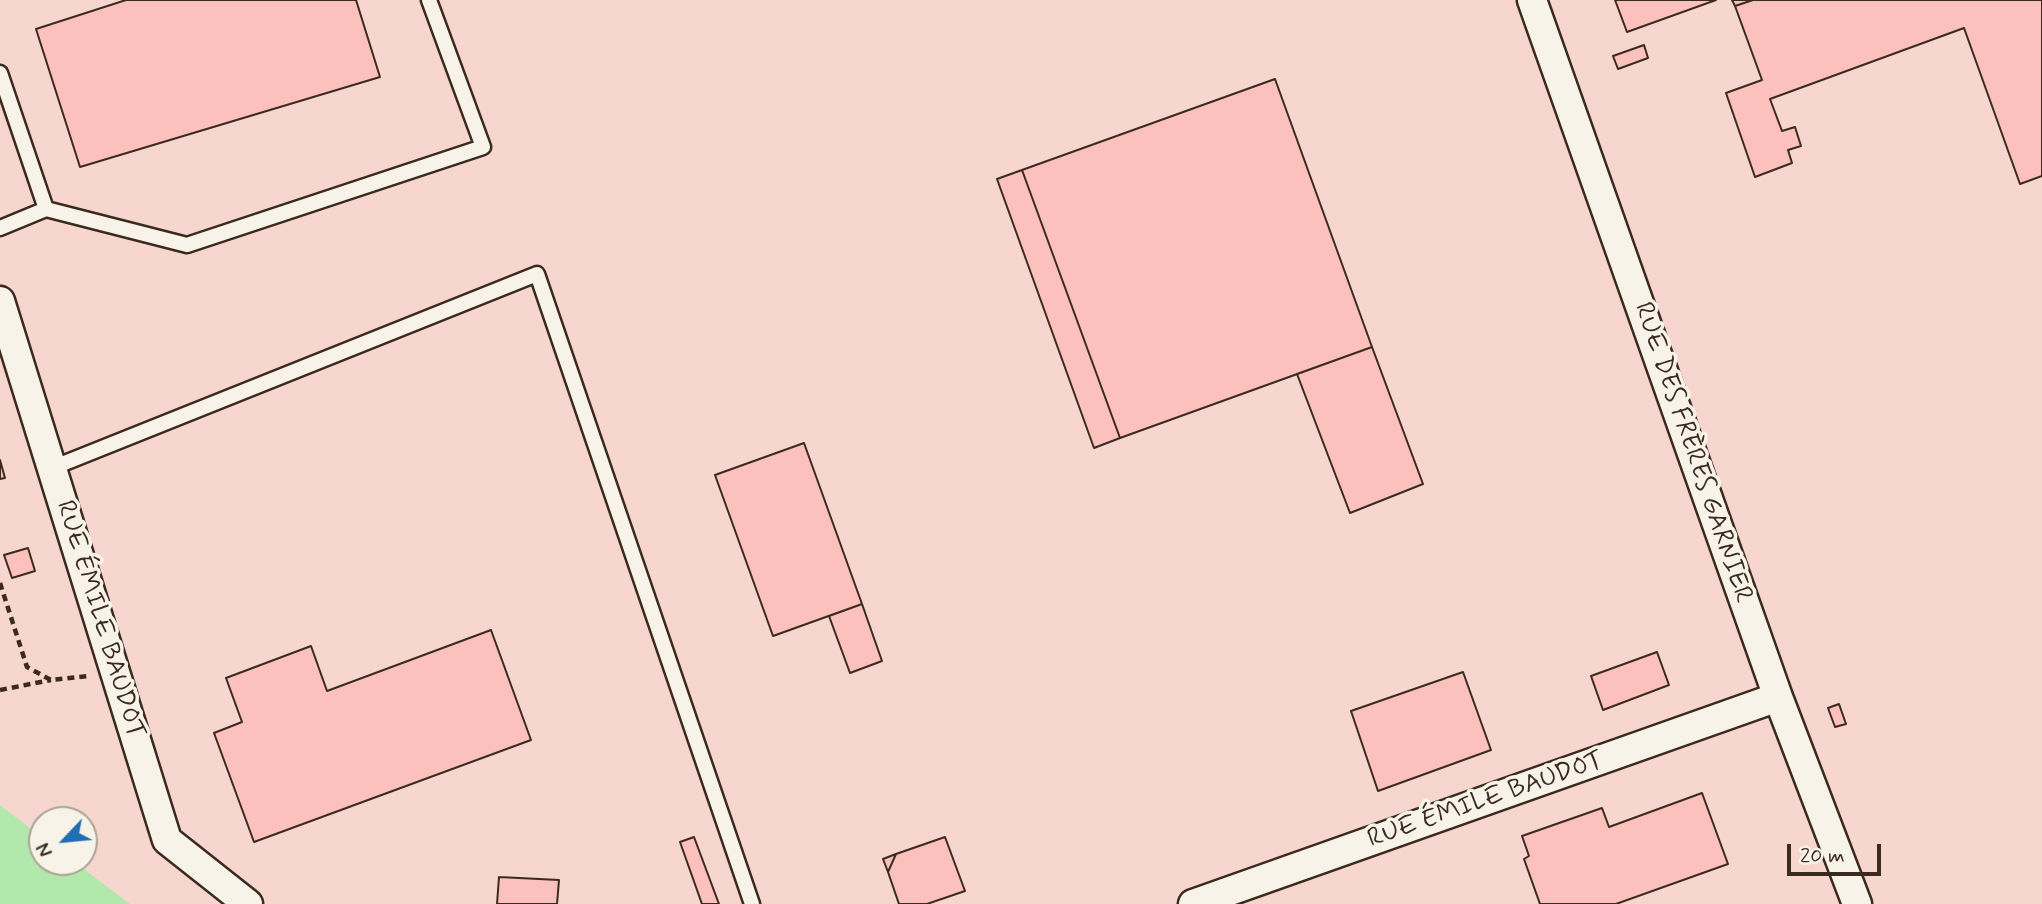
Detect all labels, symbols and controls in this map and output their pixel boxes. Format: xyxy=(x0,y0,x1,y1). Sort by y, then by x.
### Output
street label: RUE DES FRÈRES GARNIER xyxy=(1626,299,1758,607)
street label: RUE ÉMILE BAUDOT xyxy=(48,497,150,743)
street label: RUE ÉMILE BAUDOT xyxy=(1364,746,1608,856)
north arrow xyxy=(28,806,98,876)
scale bar xyxy=(1790,830,1884,874)
text: N xyxy=(31,838,59,861)
text: 20 m xyxy=(1800,842,1845,870)

